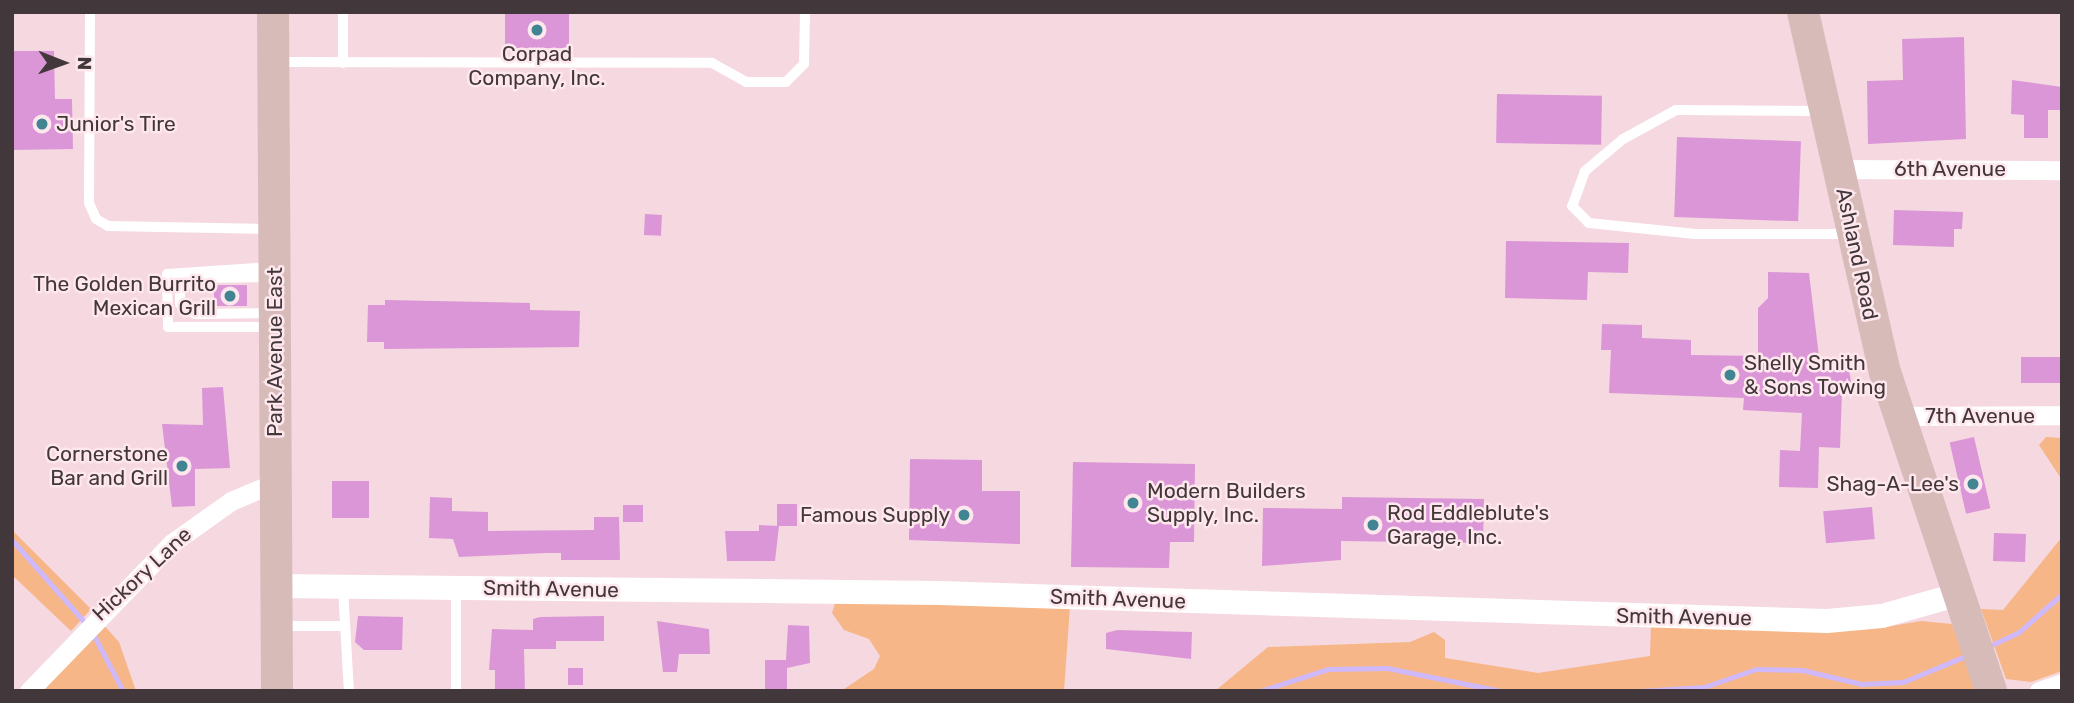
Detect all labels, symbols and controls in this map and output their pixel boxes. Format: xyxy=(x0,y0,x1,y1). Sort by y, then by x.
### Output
marker: Corpad Company, Inc. xyxy=(529,22,545,38)
north arrow xyxy=(28,28,98,98)
place label: Corpad Company, Inc. xyxy=(468,41,606,91)
text: N xyxy=(73,56,96,70)
place label: Junior's Tire xyxy=(56,111,176,137)
marker: Junior's Tire xyxy=(34,116,50,132)
street label: 6th Avenue xyxy=(1894,156,2006,182)
street label: Ashland Road xyxy=(1831,186,1883,322)
street label: Park Avenue East xyxy=(262,267,288,437)
place label: The Golden Burrito Mexican Grill xyxy=(33,271,216,321)
marker: The Golden Burrito Mexican Grill xyxy=(222,288,238,304)
place label: Shelly Smith & Sons Towing xyxy=(1744,350,1887,400)
marker: Shelly Smith & Sons Towing xyxy=(1722,367,1738,383)
street label: 7th Avenue xyxy=(1925,403,2035,429)
place label: Cornerstone Bar and Grill xyxy=(46,441,168,491)
marker: Cornerstone Bar and Grill xyxy=(174,458,190,474)
place label: Shag-A-Lee's xyxy=(1826,471,1959,497)
marker: Shag-A-Lee's xyxy=(1965,476,1981,492)
place label: Modern Builders Supply, Inc. xyxy=(1147,478,1306,528)
marker: Modern Builders Supply, Inc. xyxy=(1125,495,1141,511)
place label: Rod Eddleblute's Garage, Inc. xyxy=(1387,500,1549,550)
place label: Famous Supply xyxy=(800,502,950,528)
marker: Famous Supply xyxy=(956,507,972,523)
marker: Rod Eddleblute's Garage, Inc. xyxy=(1365,517,1381,533)
street label: Hickory Lane xyxy=(87,522,197,626)
street label: Smith Avenue xyxy=(483,575,619,603)
street label: Smith Avenue xyxy=(1049,584,1187,614)
street label: Smith Avenue xyxy=(1616,603,1752,631)

